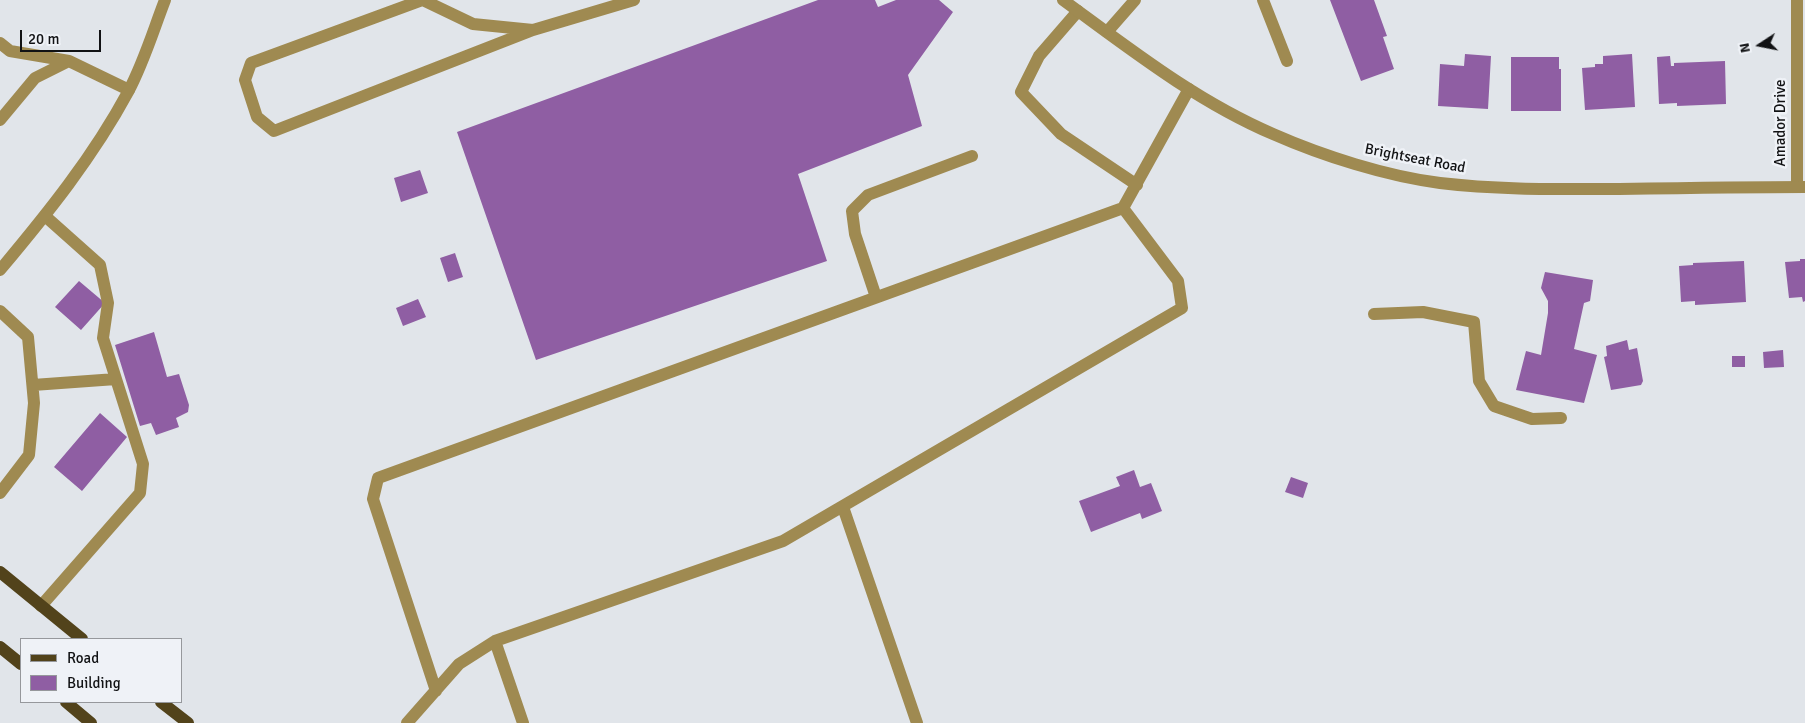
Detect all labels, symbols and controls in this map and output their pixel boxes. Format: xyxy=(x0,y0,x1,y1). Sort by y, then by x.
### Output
scale bar xyxy=(22,20,104,52)
north arrow xyxy=(1735,20,1785,70)
text: 20 m xyxy=(28,30,59,48)
text: N xyxy=(1736,42,1754,54)
street label: Amador Drive xyxy=(1772,80,1790,166)
street label: Brightseat Road xyxy=(1363,140,1467,178)
legend xyxy=(20,638,182,703)
text: Road xyxy=(67,649,99,667)
text: Building xyxy=(67,674,121,692)

